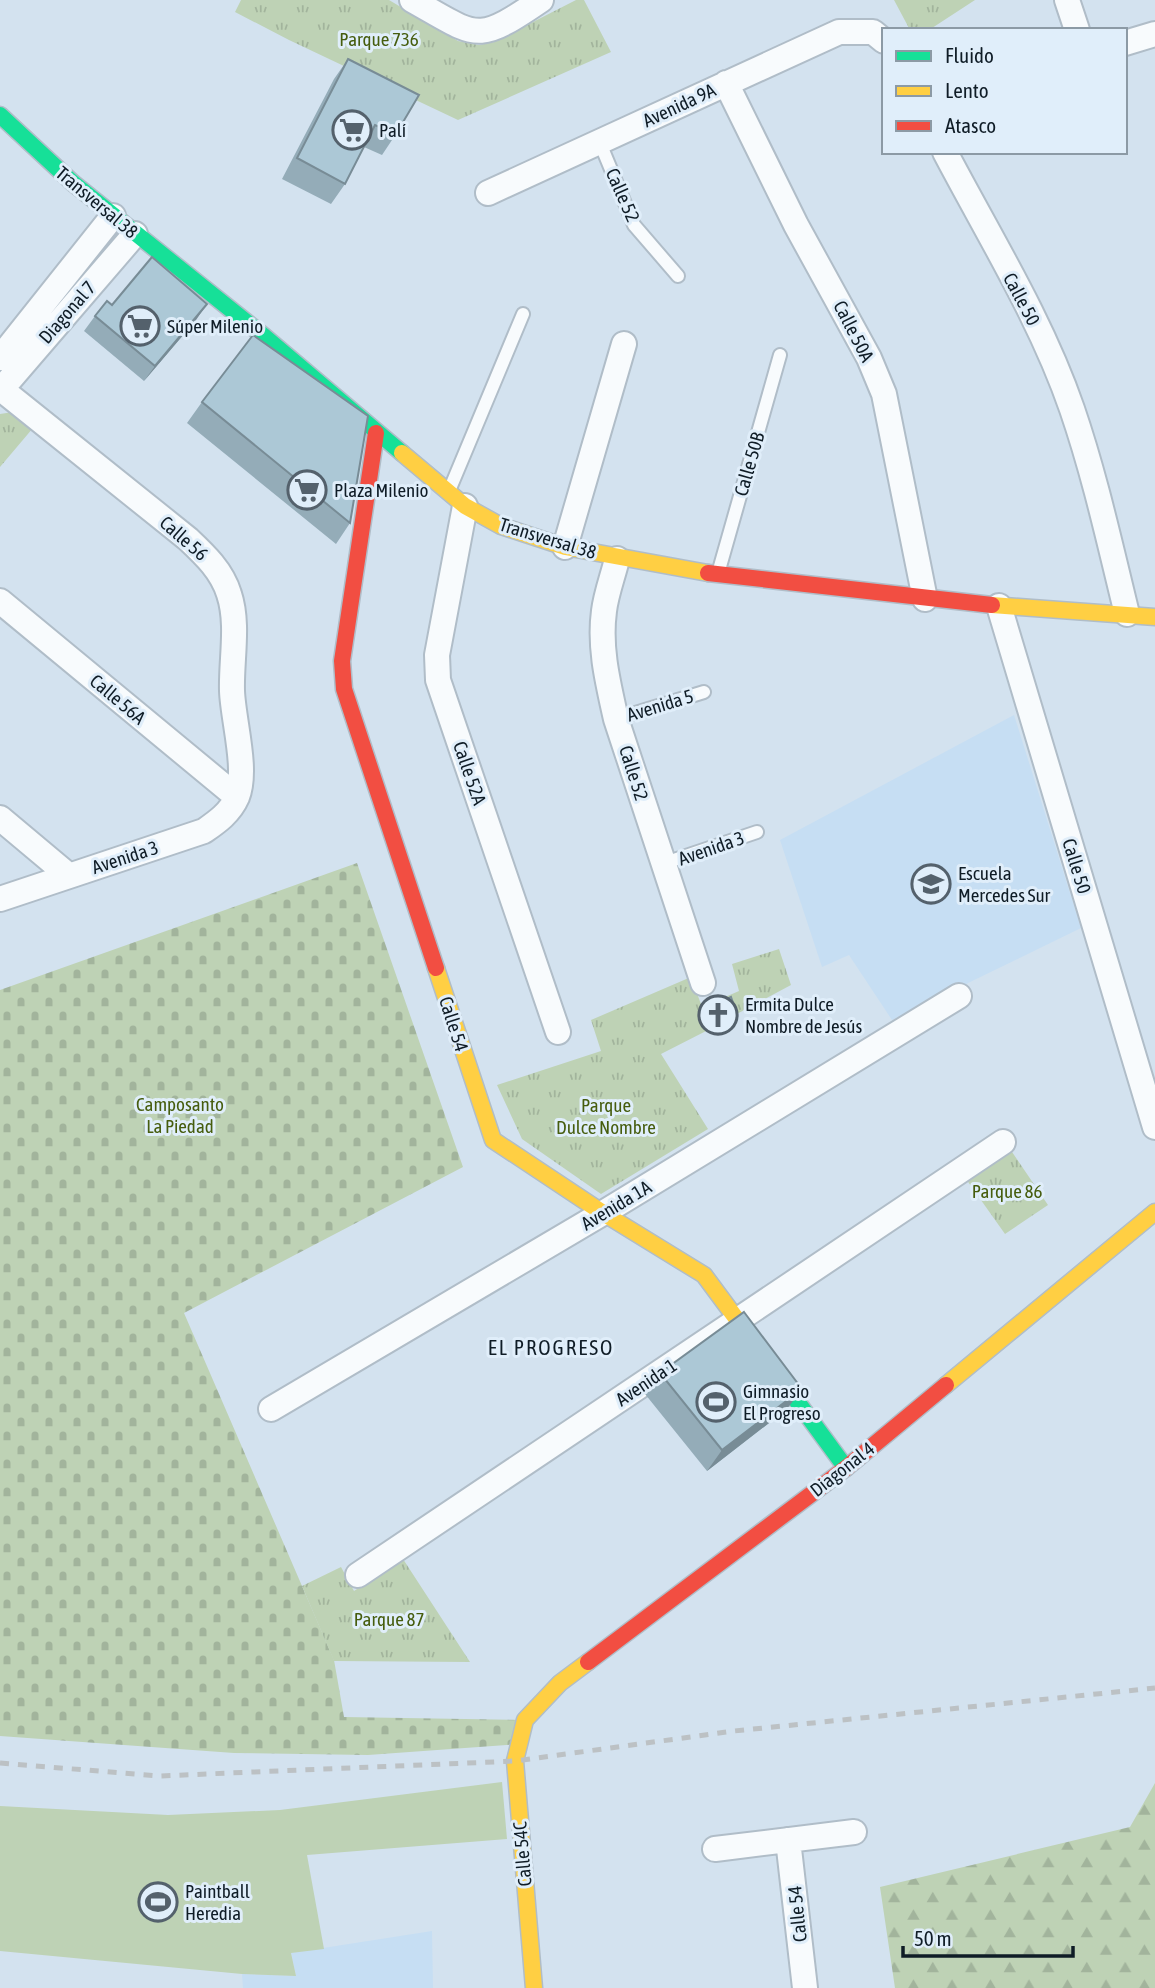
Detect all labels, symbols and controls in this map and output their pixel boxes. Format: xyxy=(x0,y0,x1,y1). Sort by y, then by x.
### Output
park label: Parque 736 xyxy=(339,28,419,50)
legend xyxy=(882,28,1127,154)
text: Fluido xyxy=(945,43,994,67)
street label: Avenida 9A xyxy=(639,78,720,131)
text: Lento xyxy=(945,78,989,102)
supermarket icon: Palí xyxy=(331,109,373,151)
text: Atasco xyxy=(945,113,996,137)
place label: Palí xyxy=(379,119,406,141)
street label: Transversal 38 xyxy=(52,161,142,243)
street label: Calle 52 xyxy=(601,165,645,225)
street label: Calle 50 xyxy=(999,269,1045,329)
street label: Diagonal 7 xyxy=(34,276,100,348)
street label: Calle 50A xyxy=(829,297,879,366)
supermarket icon: Súper Milenio xyxy=(119,305,161,347)
place label: Súper Milenio xyxy=(167,315,263,337)
street label: Calle 50B xyxy=(729,430,769,498)
supermarket icon: Plaza Milenio xyxy=(286,469,328,511)
place label: Plaza Milenio xyxy=(334,479,429,501)
street label: Calle 56 xyxy=(156,511,213,565)
street label: Transversal 38 xyxy=(497,513,599,563)
street label: Calle 56A xyxy=(86,669,151,729)
street label: Avenida 5 xyxy=(624,684,696,726)
street label: Calle 52A xyxy=(449,738,491,808)
street label: Calle 52 xyxy=(615,743,653,803)
street label: Avenida 3 xyxy=(675,826,747,870)
street label: Avenida 3 xyxy=(89,836,161,878)
street label: Calle 50 xyxy=(1058,836,1096,896)
place label: Escuela Mercedes Sur xyxy=(958,862,1051,906)
school or university icon: Escuela Mercedes Sur xyxy=(910,863,952,905)
place label: Ermita Dulce Nombre de Jesús xyxy=(745,993,862,1037)
street label: Calle 54 xyxy=(435,994,473,1054)
church icon: Ermita Dulce Nombre de Jesús xyxy=(697,994,739,1036)
park label: Camposanto La Piedad xyxy=(136,1093,224,1137)
park label: Parque Dulce Nombre xyxy=(556,1094,656,1138)
street label: Avenida 1A xyxy=(577,1175,656,1234)
park label: Parque 86 xyxy=(972,1180,1042,1202)
district label: EL PROGRESO xyxy=(488,1335,614,1359)
street label: Avenida 1 xyxy=(611,1354,681,1410)
place label: Gimnasio El Progreso xyxy=(743,1380,821,1424)
sports icon: Gimnasio El Progreso xyxy=(695,1381,737,1423)
street label: Diagonal 4 xyxy=(806,1437,878,1501)
park label: Parque 87 xyxy=(354,1608,424,1630)
street label: Calle 54C xyxy=(508,1820,536,1887)
place label: Paintball Heredia xyxy=(185,1880,250,1924)
sports icon: Paintball Heredia xyxy=(137,1881,179,1923)
street label: Calle 54 xyxy=(783,1885,811,1943)
scale bar xyxy=(903,1914,1073,1958)
text: 50 m xyxy=(914,1926,952,1950)

